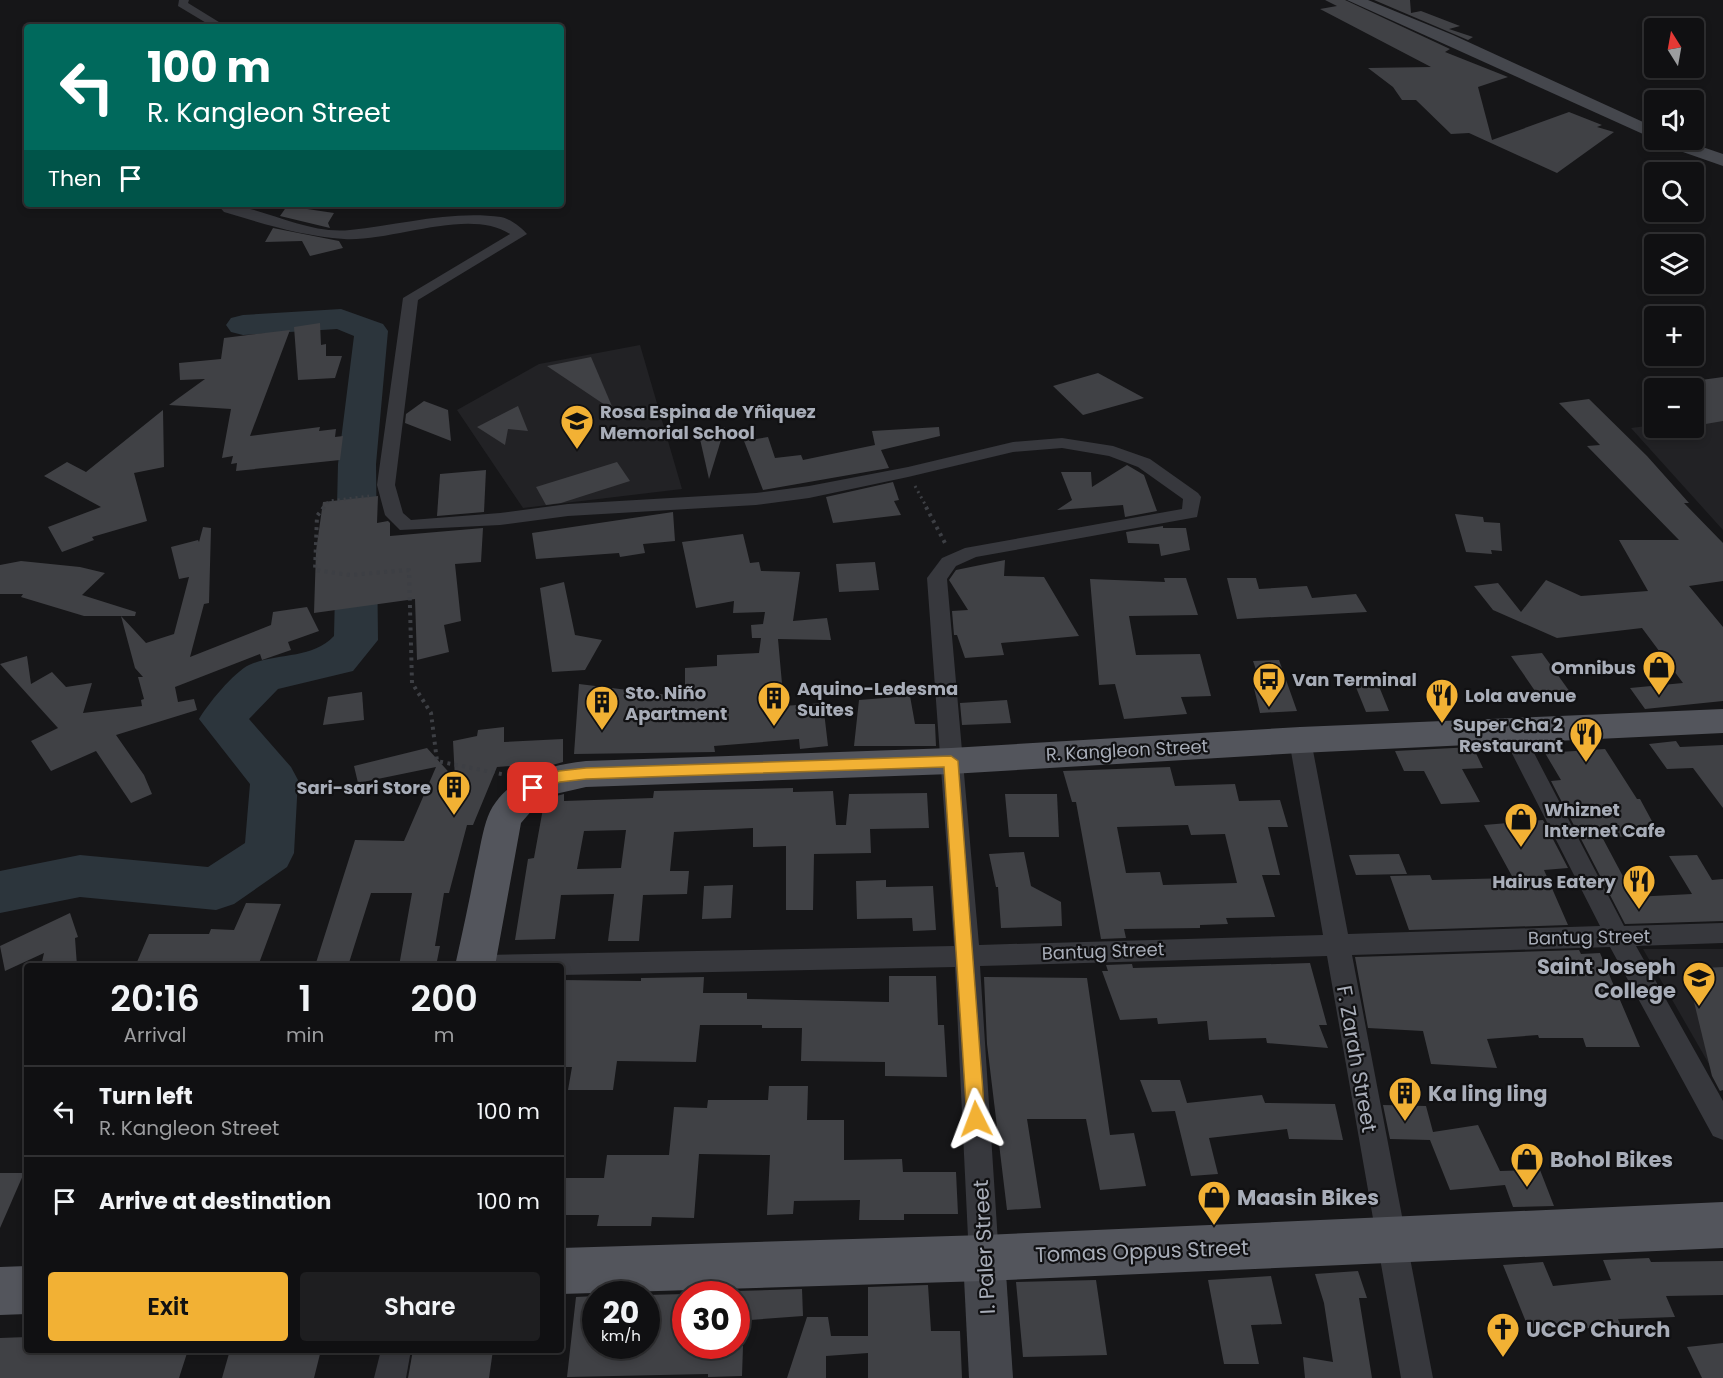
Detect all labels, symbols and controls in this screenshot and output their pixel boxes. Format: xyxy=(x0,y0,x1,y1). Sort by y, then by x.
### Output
north arrow xyxy=(1644,18,1704,78)
map controls xyxy=(1644,18,1704,438)
text: 100 m xyxy=(147,38,271,97)
icon: left xyxy=(48,48,126,126)
button: sound xyxy=(1644,90,1704,150)
text: R. Kangleon Street xyxy=(147,94,390,131)
icon: arrive xyxy=(114,162,147,195)
button: search xyxy=(1644,162,1704,222)
text: Then xyxy=(48,163,102,194)
button: layers xyxy=(1644,234,1704,294)
button: + xyxy=(1644,306,1704,366)
button: − xyxy=(1644,378,1704,438)
place label: Rosa Espina de Yñiquez Memorial School xyxy=(600,399,816,445)
school or university icon: Rosa Espina de Yñiquez Memorial School xyxy=(559,403,595,450)
shop icon: Omnibus xyxy=(1641,649,1677,696)
place label: Omnibus xyxy=(1551,655,1636,680)
bus stop icon: Van Terminal xyxy=(1251,661,1287,708)
place label: Van Terminal xyxy=(1292,667,1417,692)
place label: Aquino-Ledesma Suites xyxy=(797,676,958,722)
restaurant icon: Lola avenue xyxy=(1424,677,1460,724)
place label: Sto. Niño Apartment xyxy=(625,680,727,726)
building icon: Aquino-Ledesma Suites xyxy=(756,680,792,727)
place label: Lola avenue xyxy=(1465,683,1576,708)
building icon: Sto. Niño Apartment xyxy=(584,684,620,731)
place label: Super Cha 2 Restaurant xyxy=(1453,712,1563,758)
restaurant icon: Super Cha 2 Restaurant xyxy=(1568,716,1604,763)
street label: R. Kangleon Street xyxy=(1045,733,1209,767)
pin xyxy=(507,762,558,813)
building icon: Sari-sari Store xyxy=(436,769,472,816)
icon: arrive xyxy=(516,771,549,804)
place label: Sari-sari Store xyxy=(297,775,431,800)
place label: Whiznet Internet Cafe xyxy=(1544,797,1665,843)
shop icon: Whiznet Internet Cafe xyxy=(1503,801,1539,848)
restaurant icon: Hairus Eatery xyxy=(1621,863,1657,910)
place label: Hairus Eatery xyxy=(1492,869,1617,894)
street label: Bantug Street xyxy=(1528,923,1650,951)
street label: Bantug Street xyxy=(1041,936,1165,966)
place label: Saint Joseph College xyxy=(1537,952,1676,1005)
school or university icon: Saint Joseph College xyxy=(1681,960,1717,1007)
text: 20:16 xyxy=(110,973,200,1024)
text: 1 xyxy=(299,973,312,1024)
text: 200 xyxy=(411,973,478,1024)
street label: F. Zarah Street xyxy=(1330,983,1384,1135)
text: Arrival xyxy=(123,1021,186,1049)
text: min xyxy=(286,1021,324,1049)
text: m xyxy=(434,1021,454,1049)
building icon: Ka ling ling xyxy=(1387,1075,1423,1122)
place label: Ka ling ling xyxy=(1428,1079,1547,1108)
text: Turn left xyxy=(99,1081,193,1112)
position arrow xyxy=(944,1087,1008,1151)
icon: left xyxy=(48,1095,81,1128)
text: 100 m xyxy=(477,1096,540,1127)
text: R. Kangleon Street xyxy=(99,1114,279,1142)
shop icon: Bohol Bikes xyxy=(1509,1141,1545,1188)
place label: Bohol Bikes xyxy=(1550,1145,1673,1174)
street label: I. Paler Street xyxy=(966,1179,1002,1315)
shop icon: Maasin Bikes xyxy=(1196,1179,1232,1226)
place label: Maasin Bikes xyxy=(1237,1183,1379,1212)
icon: arrive xyxy=(48,1185,81,1218)
text: Arrive at destination xyxy=(99,1186,331,1217)
text: 100 m xyxy=(477,1186,540,1217)
street label: Tomas Oppus Street xyxy=(1035,1233,1249,1269)
button: Exit xyxy=(48,1272,288,1341)
button: Share xyxy=(300,1272,540,1341)
speed limit sign: 30 xyxy=(672,1281,750,1359)
text: 20 xyxy=(603,1291,639,1334)
church icon: UCCP Church xyxy=(1485,1311,1521,1358)
place label: UCCP Church xyxy=(1526,1315,1671,1344)
text: km/h xyxy=(601,1325,641,1346)

